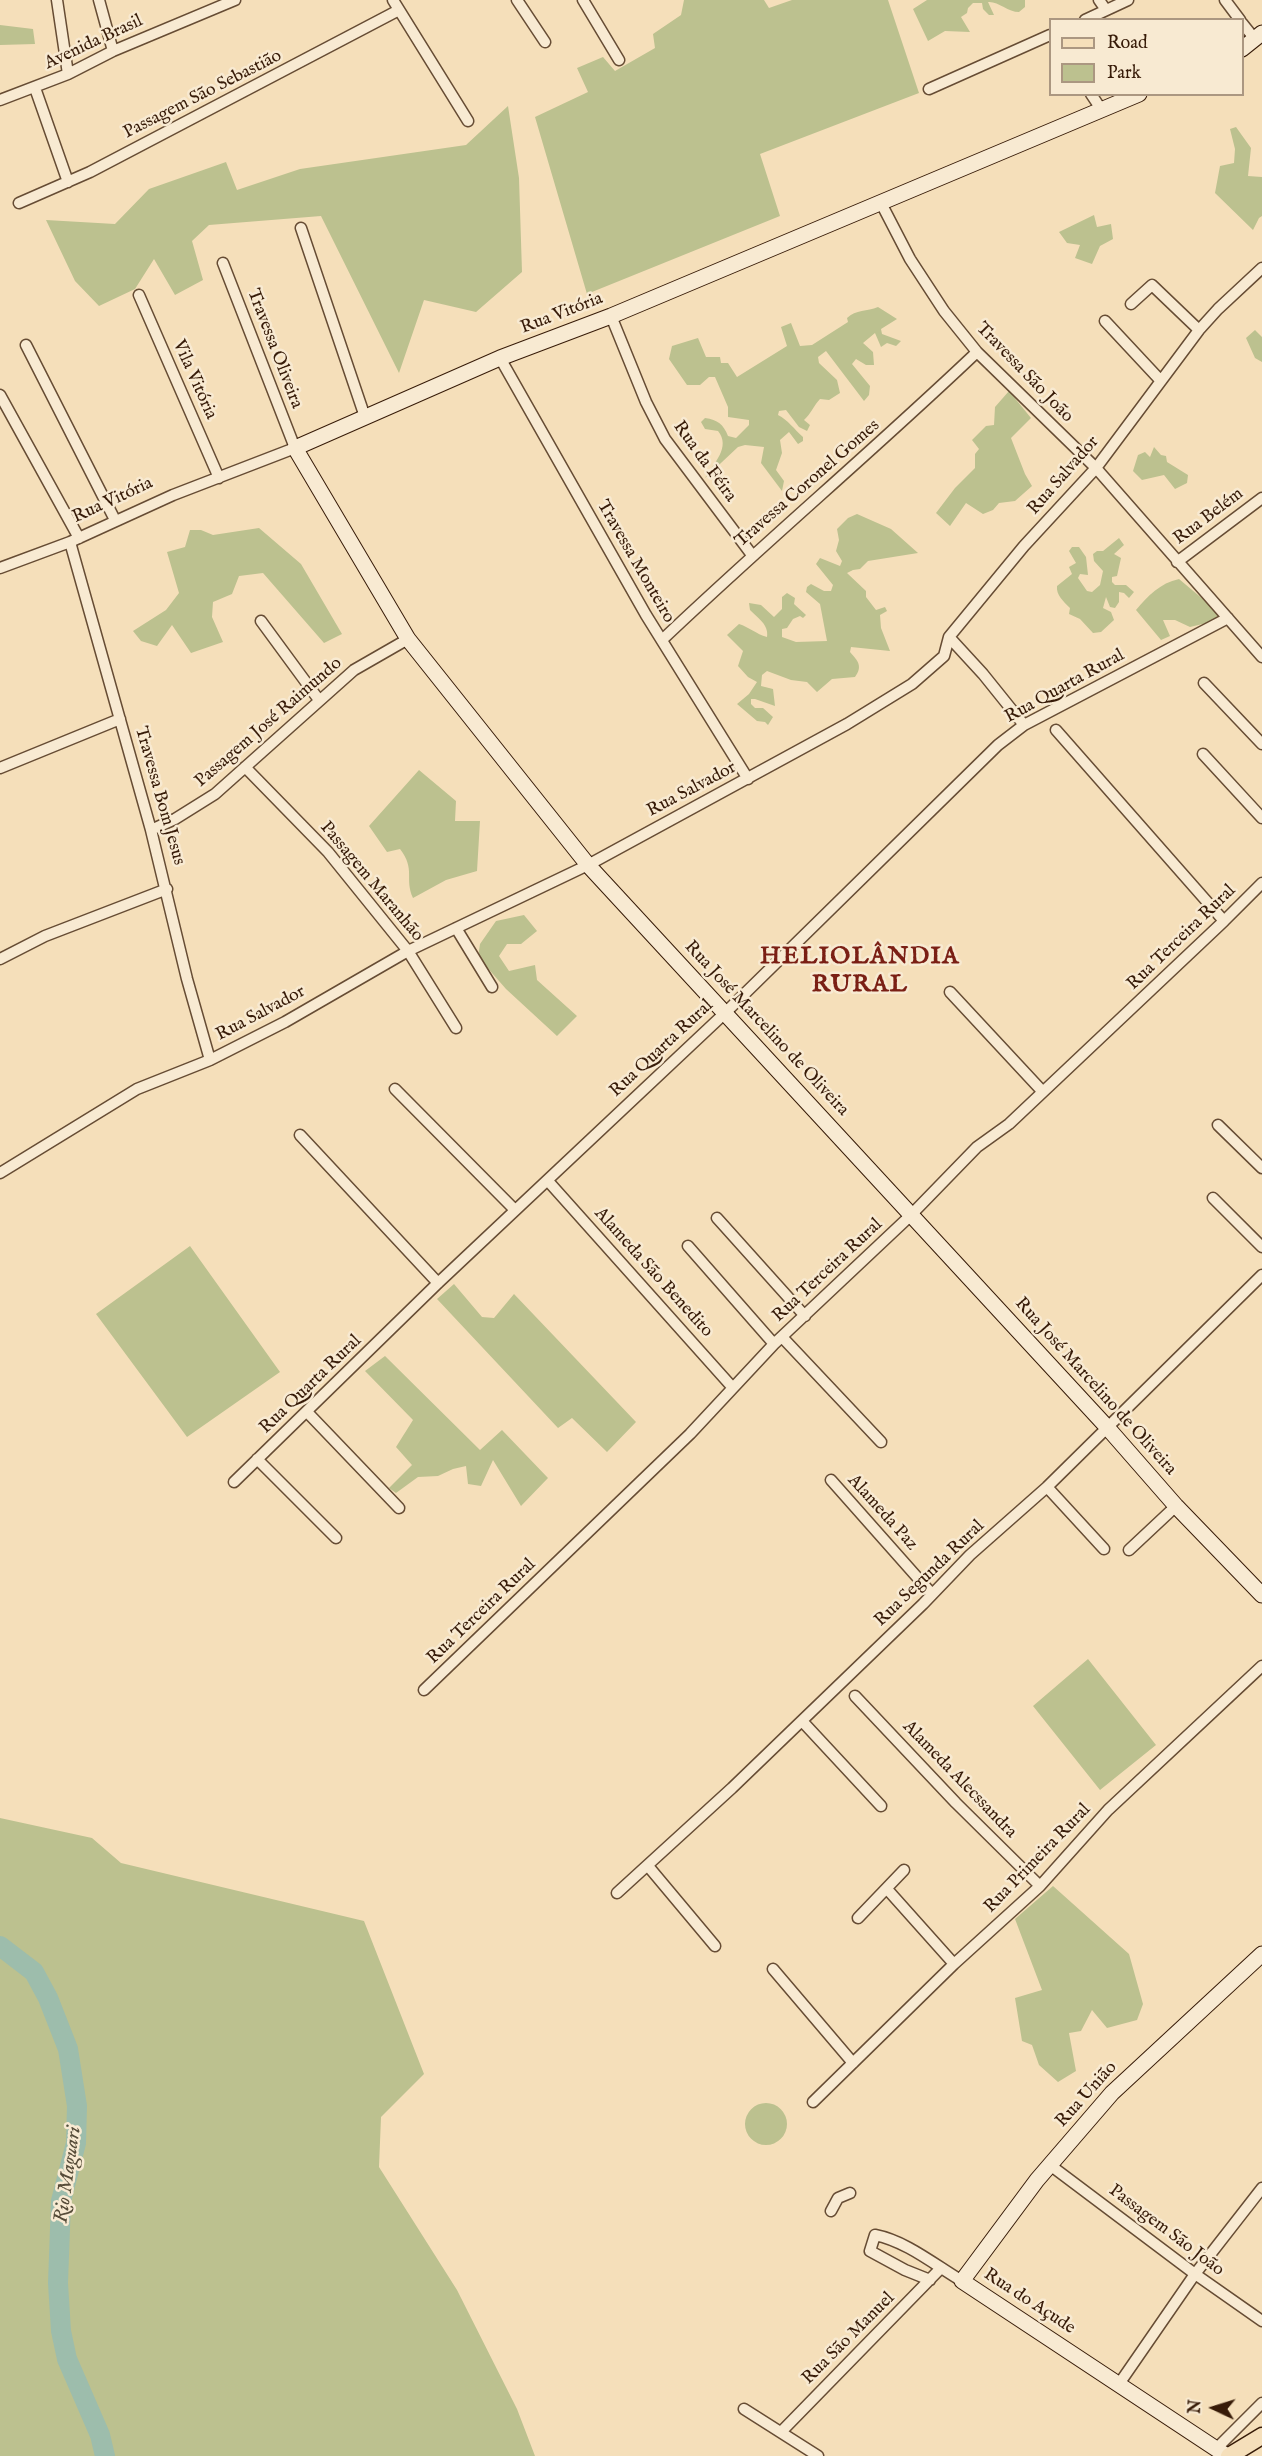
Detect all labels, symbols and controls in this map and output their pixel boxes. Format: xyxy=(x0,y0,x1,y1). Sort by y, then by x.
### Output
street label: Avenida Brasil xyxy=(41,11,147,75)
legend xyxy=(1049,18,1244,96)
text: Road xyxy=(1107,32,1148,55)
street label: Passagem São Sebastião xyxy=(120,46,286,144)
text: Park xyxy=(1107,62,1141,85)
street label: Travessa Oliveira xyxy=(241,286,307,412)
street label: Rua Vitória xyxy=(518,288,606,340)
street label: Travessa São João xyxy=(971,318,1077,428)
street label: Vila Vitória xyxy=(167,337,221,423)
street label: Travessa Coronel Gomes xyxy=(731,415,885,553)
street label: Rua da Féira xyxy=(667,417,741,507)
street label: Rua Salvador xyxy=(1024,432,1104,520)
street label: Rua Vitória xyxy=(69,473,157,529)
street label: Rua Belém xyxy=(1170,484,1248,550)
street label: Travessa Monteiro xyxy=(591,497,679,627)
street label: Rua Quarta Rural xyxy=(1001,645,1129,729)
street label: Passagem José Raimundo xyxy=(191,653,347,793)
street label: Travessa Bom Jesus xyxy=(129,724,189,868)
street label: Rua Salvador xyxy=(644,757,740,823)
street label: Passagem Maranhão xyxy=(314,818,428,946)
street label: Rua Terceira Rural xyxy=(1123,881,1241,995)
street label: Rua José Marcelino de Oliveira xyxy=(679,937,853,1121)
district label: HELIOLÂNDIA RURAL xyxy=(760,944,960,1000)
street label: Rua Salvador xyxy=(213,981,309,1047)
street label: Rua Quarta Rural xyxy=(606,996,718,1102)
street label: Alameda São Benedito xyxy=(589,1204,717,1342)
street label: Rua Terceira Rural xyxy=(769,1215,887,1327)
street label: Rua José Marcelino de Oliveira xyxy=(1009,1294,1181,1480)
street label: Rua Quarta Rural xyxy=(256,1331,366,1439)
street label: Alameda Paz xyxy=(842,1471,922,1555)
street label: Rua Segunda Rural xyxy=(871,1516,989,1632)
street label: Rua Terceira Rural xyxy=(423,1555,541,1669)
street label: Alameda Alecssandra xyxy=(897,1717,1021,1843)
street label: Rua Primeira Rural xyxy=(980,1800,1096,1918)
street label: Rua União xyxy=(1052,2058,1122,2132)
water label: Rio Maguari xyxy=(50,2125,88,2225)
street label: Passagem São João xyxy=(1104,2181,1228,2281)
street label: Rua do Açude xyxy=(979,2264,1079,2340)
street label: Rua São Manuel xyxy=(798,2288,900,2390)
north arrow xyxy=(1184,2378,1244,2438)
text: N xyxy=(1186,2399,1207,2414)

